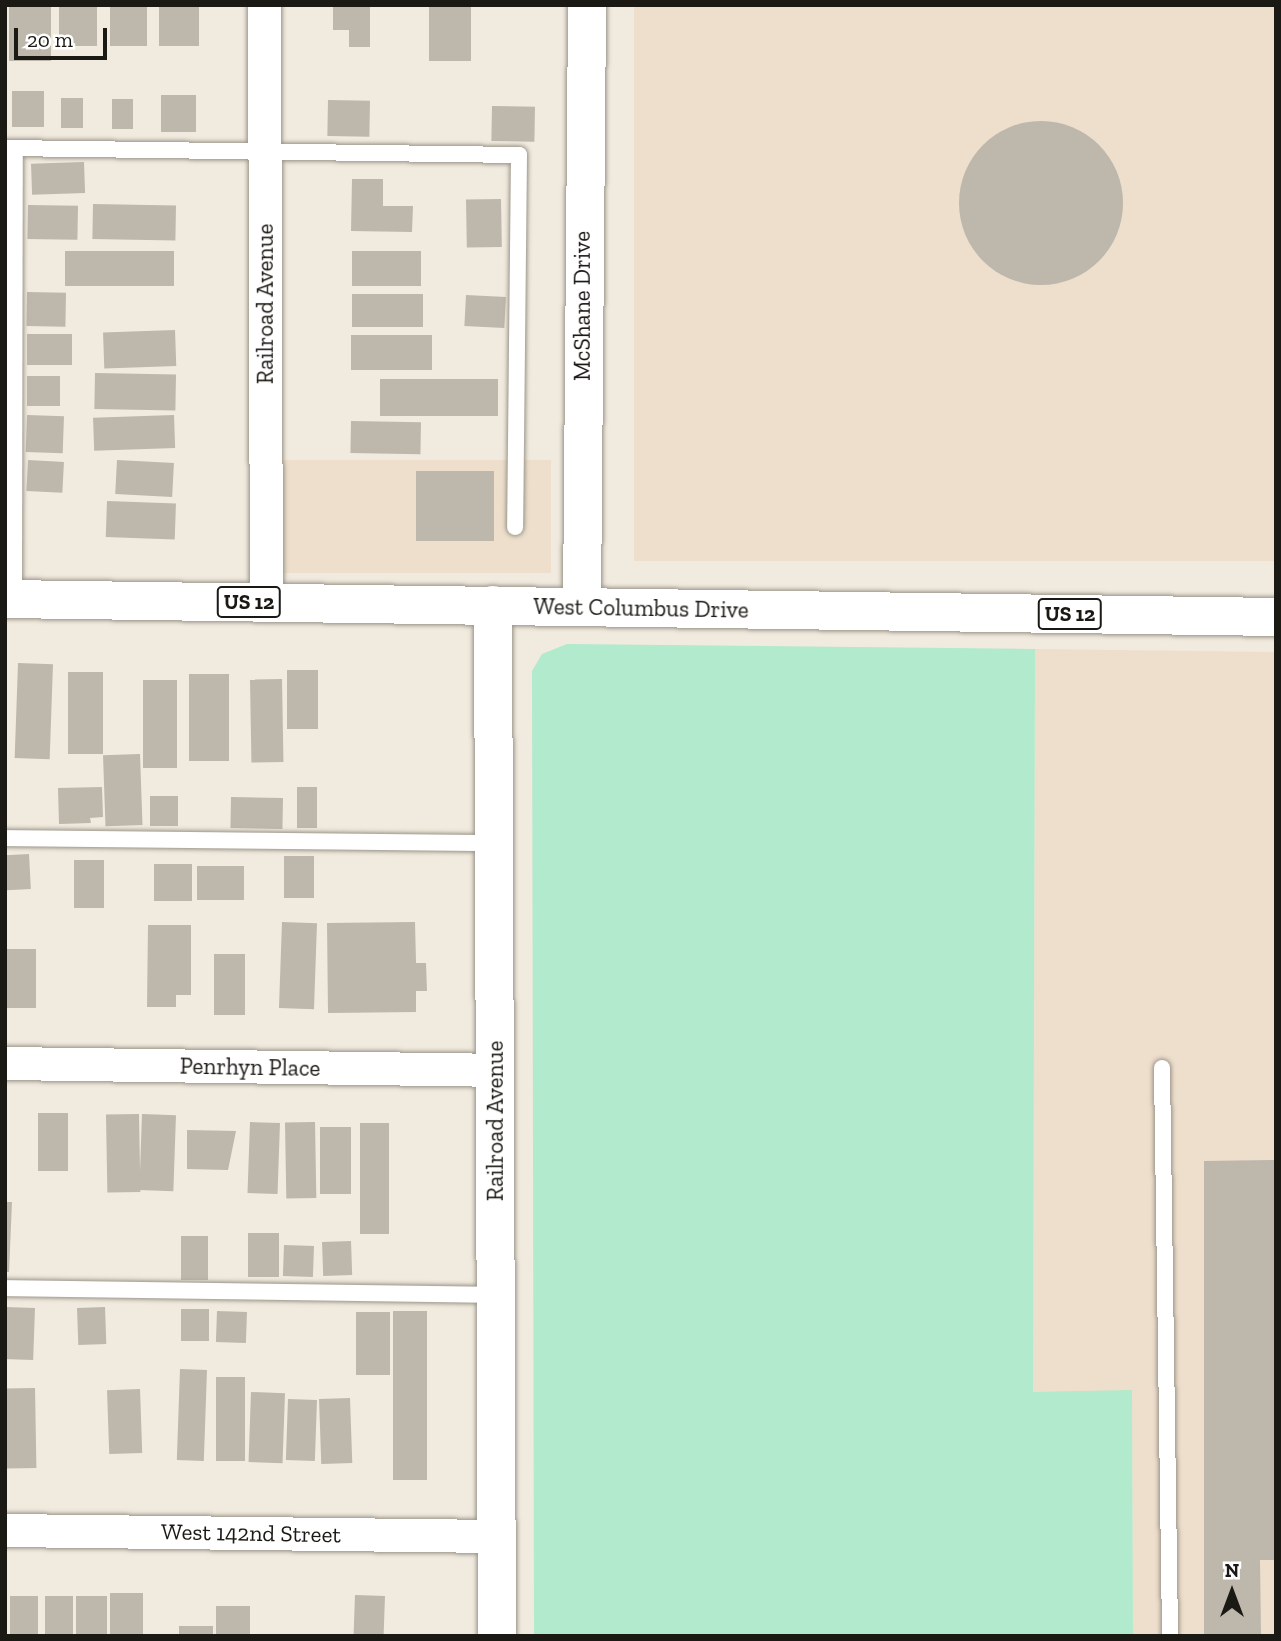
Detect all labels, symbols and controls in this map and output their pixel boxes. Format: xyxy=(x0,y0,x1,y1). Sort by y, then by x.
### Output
scale bar xyxy=(18,14,110,58)
text: 20 m xyxy=(27,27,73,52)
street label: Railroad Avenue xyxy=(251,223,279,385)
street label: McShane Drive xyxy=(568,231,596,381)
road number: US 12 xyxy=(216,584,282,620)
street label: West Columbus Drive xyxy=(533,592,749,624)
road number: US 12 xyxy=(1037,596,1103,632)
street label: Railroad Avenue xyxy=(481,1040,509,1202)
street label: Penrhyn Place xyxy=(179,1052,321,1082)
street label: West 142nd Street xyxy=(161,1518,341,1548)
north arrow xyxy=(1197,1557,1267,1627)
text: N xyxy=(1225,1559,1239,1582)

